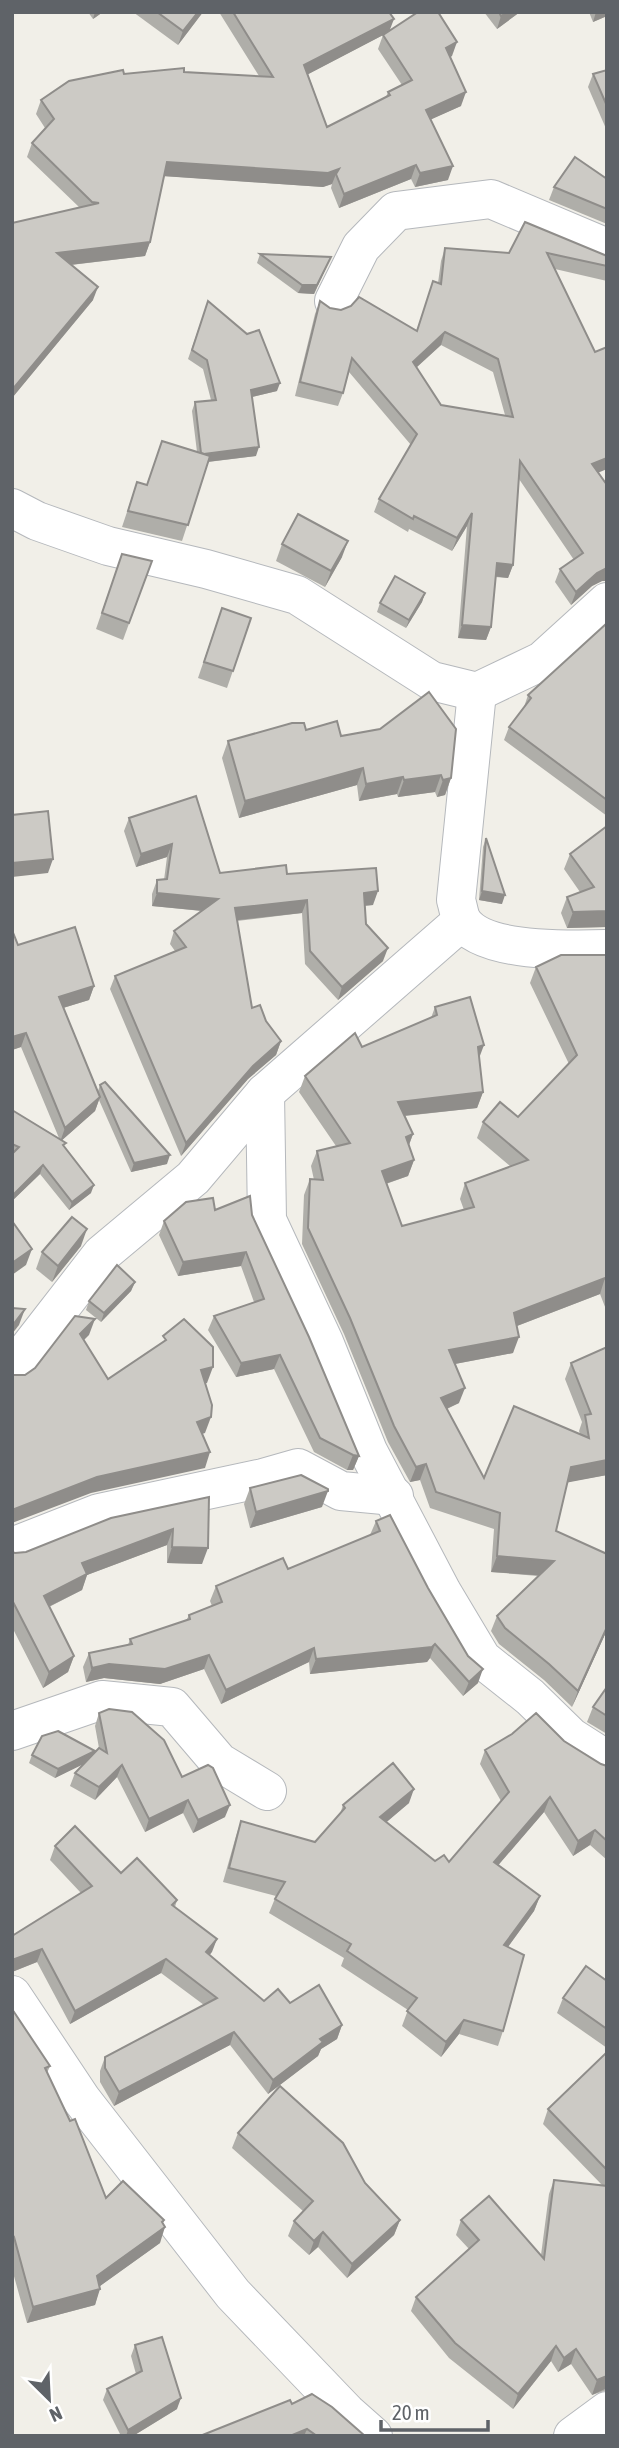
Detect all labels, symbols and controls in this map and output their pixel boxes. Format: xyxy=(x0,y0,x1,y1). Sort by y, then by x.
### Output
north arrow xyxy=(14,2364,84,2434)
scale bar xyxy=(381,2388,488,2432)
text: 20 m xyxy=(392,2400,430,2424)
text: N xyxy=(46,2402,66,2427)

